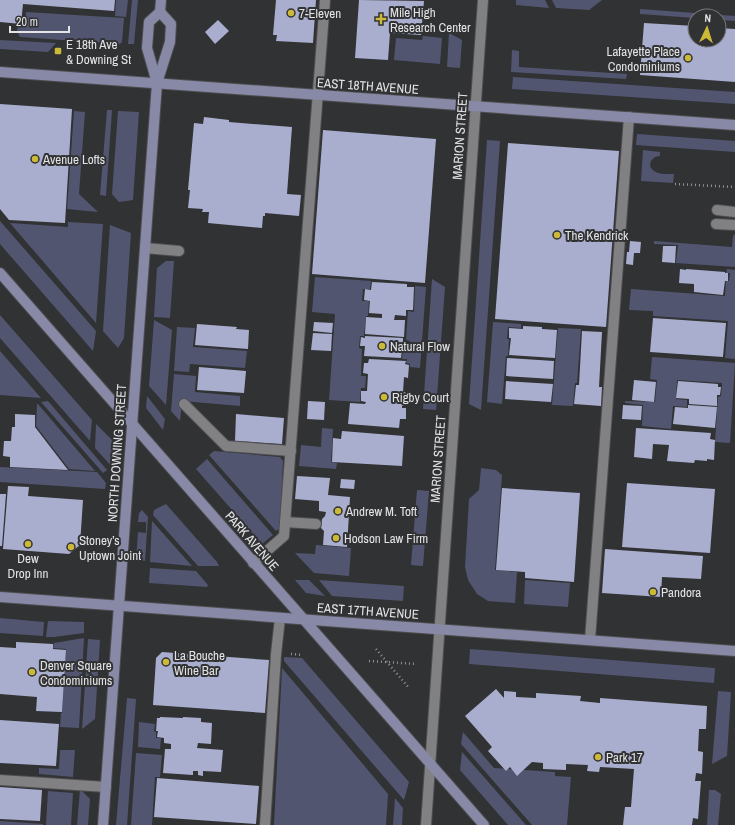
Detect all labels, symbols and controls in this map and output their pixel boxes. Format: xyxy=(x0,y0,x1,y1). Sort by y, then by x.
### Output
place label: Mile High Research Center xyxy=(390,4,471,36)
place label: 7-Eleven xyxy=(299,5,341,22)
scale bar xyxy=(10,8,69,34)
marker: 7-Eleven xyxy=(286,8,296,18)
north arrow xyxy=(687,8,727,48)
text: N xyxy=(704,11,711,25)
marker: Mile High Research Center xyxy=(375,13,387,25)
text: 20 m xyxy=(16,14,38,30)
place label: E 18th Ave & Downing St xyxy=(66,36,131,68)
place label: Lafayette Place Condominiums xyxy=(607,43,680,75)
marker: E 18th Ave & Downing St xyxy=(53,46,63,56)
marker: Lafayette Place Condominiums xyxy=(683,53,693,63)
street label: EAST 18TH AVENUE xyxy=(316,74,420,98)
street label: MARION STREET xyxy=(448,91,472,180)
place label: Avenue Lofts xyxy=(42,151,105,168)
marker: Avenue Lofts xyxy=(30,154,40,164)
place label: The Kendrick xyxy=(565,227,629,244)
marker: The Kendrick xyxy=(552,230,562,240)
place label: Natural Flow xyxy=(390,338,450,355)
marker: Natural Flow xyxy=(377,341,387,351)
street label: NORTH DOWNING STREET xyxy=(104,383,130,523)
place label: Rigby Court xyxy=(392,389,449,406)
marker: Rigby Court xyxy=(379,392,389,402)
street label: MARION STREET xyxy=(426,414,450,503)
place label: Andrew M. Toft xyxy=(345,503,417,520)
marker: Andrew M. Toft xyxy=(333,506,343,516)
street label: PARK AVENUE xyxy=(221,508,283,574)
place label: Hodson Law Firm xyxy=(344,530,428,547)
place label: Stoney’s Uptown Joint xyxy=(79,532,141,564)
marker: Hodson Law Firm xyxy=(331,533,341,543)
marker: Dew Drop Inn xyxy=(23,539,33,549)
marker: Stoney’s Uptown Joint xyxy=(66,542,76,552)
place label: Dew Drop Inn xyxy=(8,550,49,582)
place label: Pandora xyxy=(661,584,701,601)
marker: Pandora xyxy=(648,587,658,597)
street label: EAST 17TH AVENUE xyxy=(316,599,420,623)
place label: La Bouche Wine Bar xyxy=(174,647,225,679)
place label: Denver Square Condominiums xyxy=(40,657,112,689)
marker: La Bouche Wine Bar xyxy=(161,657,171,667)
marker: Denver Square Condominiums xyxy=(27,667,37,677)
place label: Park 17 xyxy=(606,749,643,766)
marker: Park 17 xyxy=(593,752,603,762)

